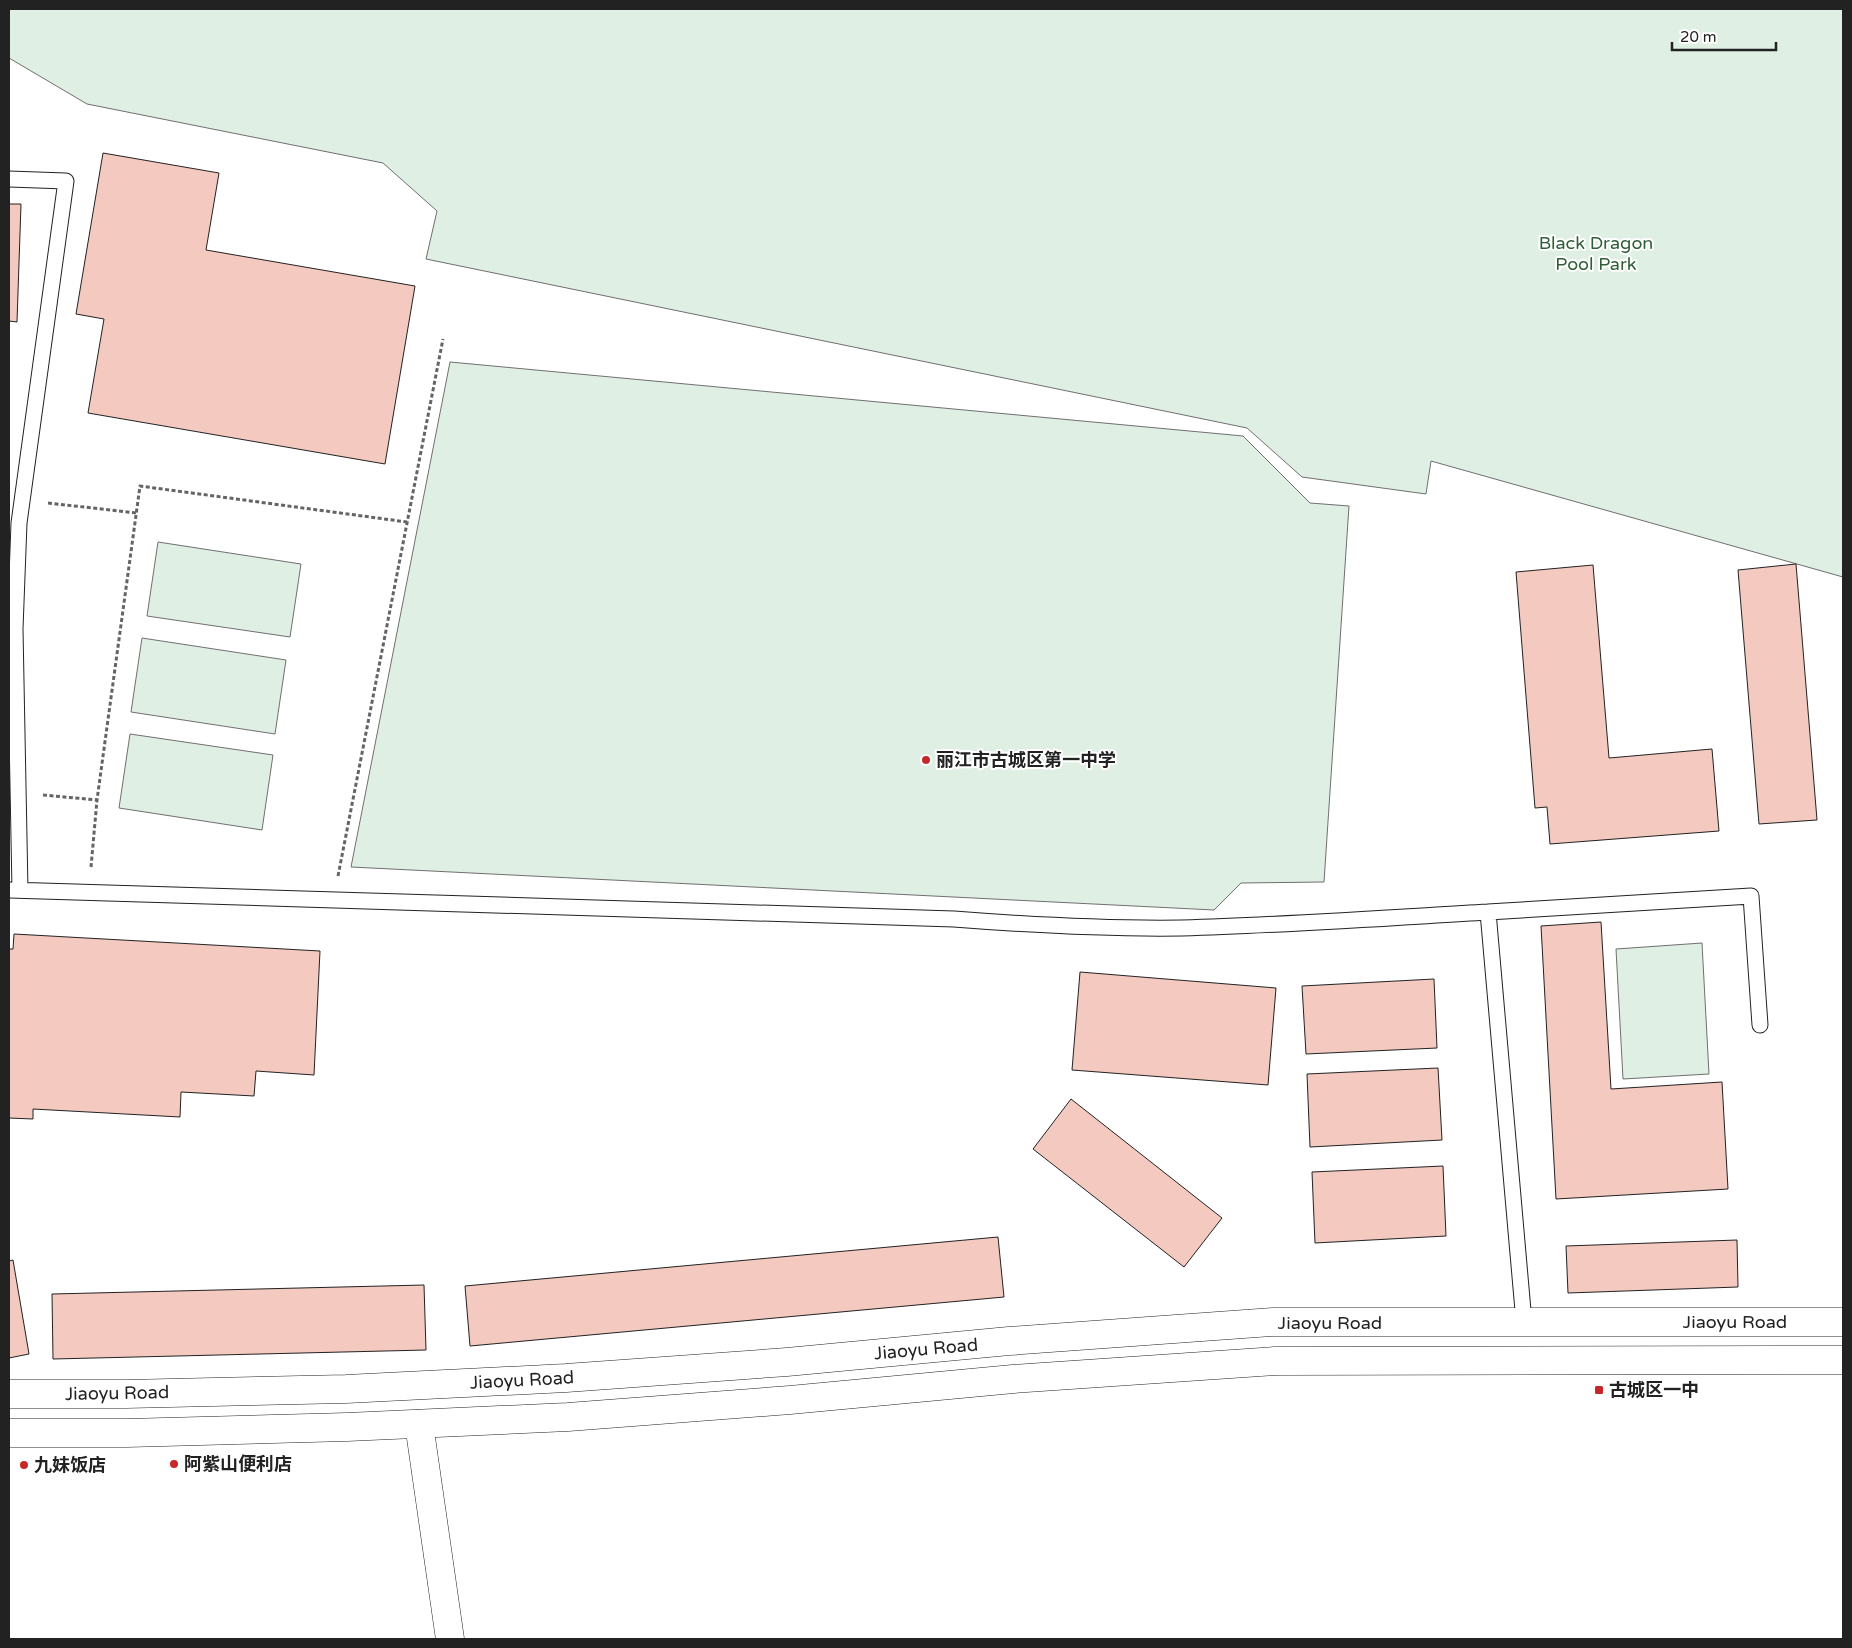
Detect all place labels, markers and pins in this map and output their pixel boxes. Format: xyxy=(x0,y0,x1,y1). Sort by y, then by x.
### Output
place label: 丽江市古城区第一中学 xyxy=(936,749,1116,771)
marker: 丽江市古城区第一中学 xyxy=(920,754,932,766)
place label: 古城区一中 xyxy=(1609,1379,1699,1401)
marker: 古城区一中 xyxy=(1593,1384,1605,1396)
place label: 阿紫山便利店 xyxy=(184,1453,292,1475)
place label: 九妹饭店 xyxy=(34,1454,106,1476)
marker: 阿紫山便利店 xyxy=(168,1458,180,1470)
marker: 九妹饭店 xyxy=(18,1459,30,1471)

